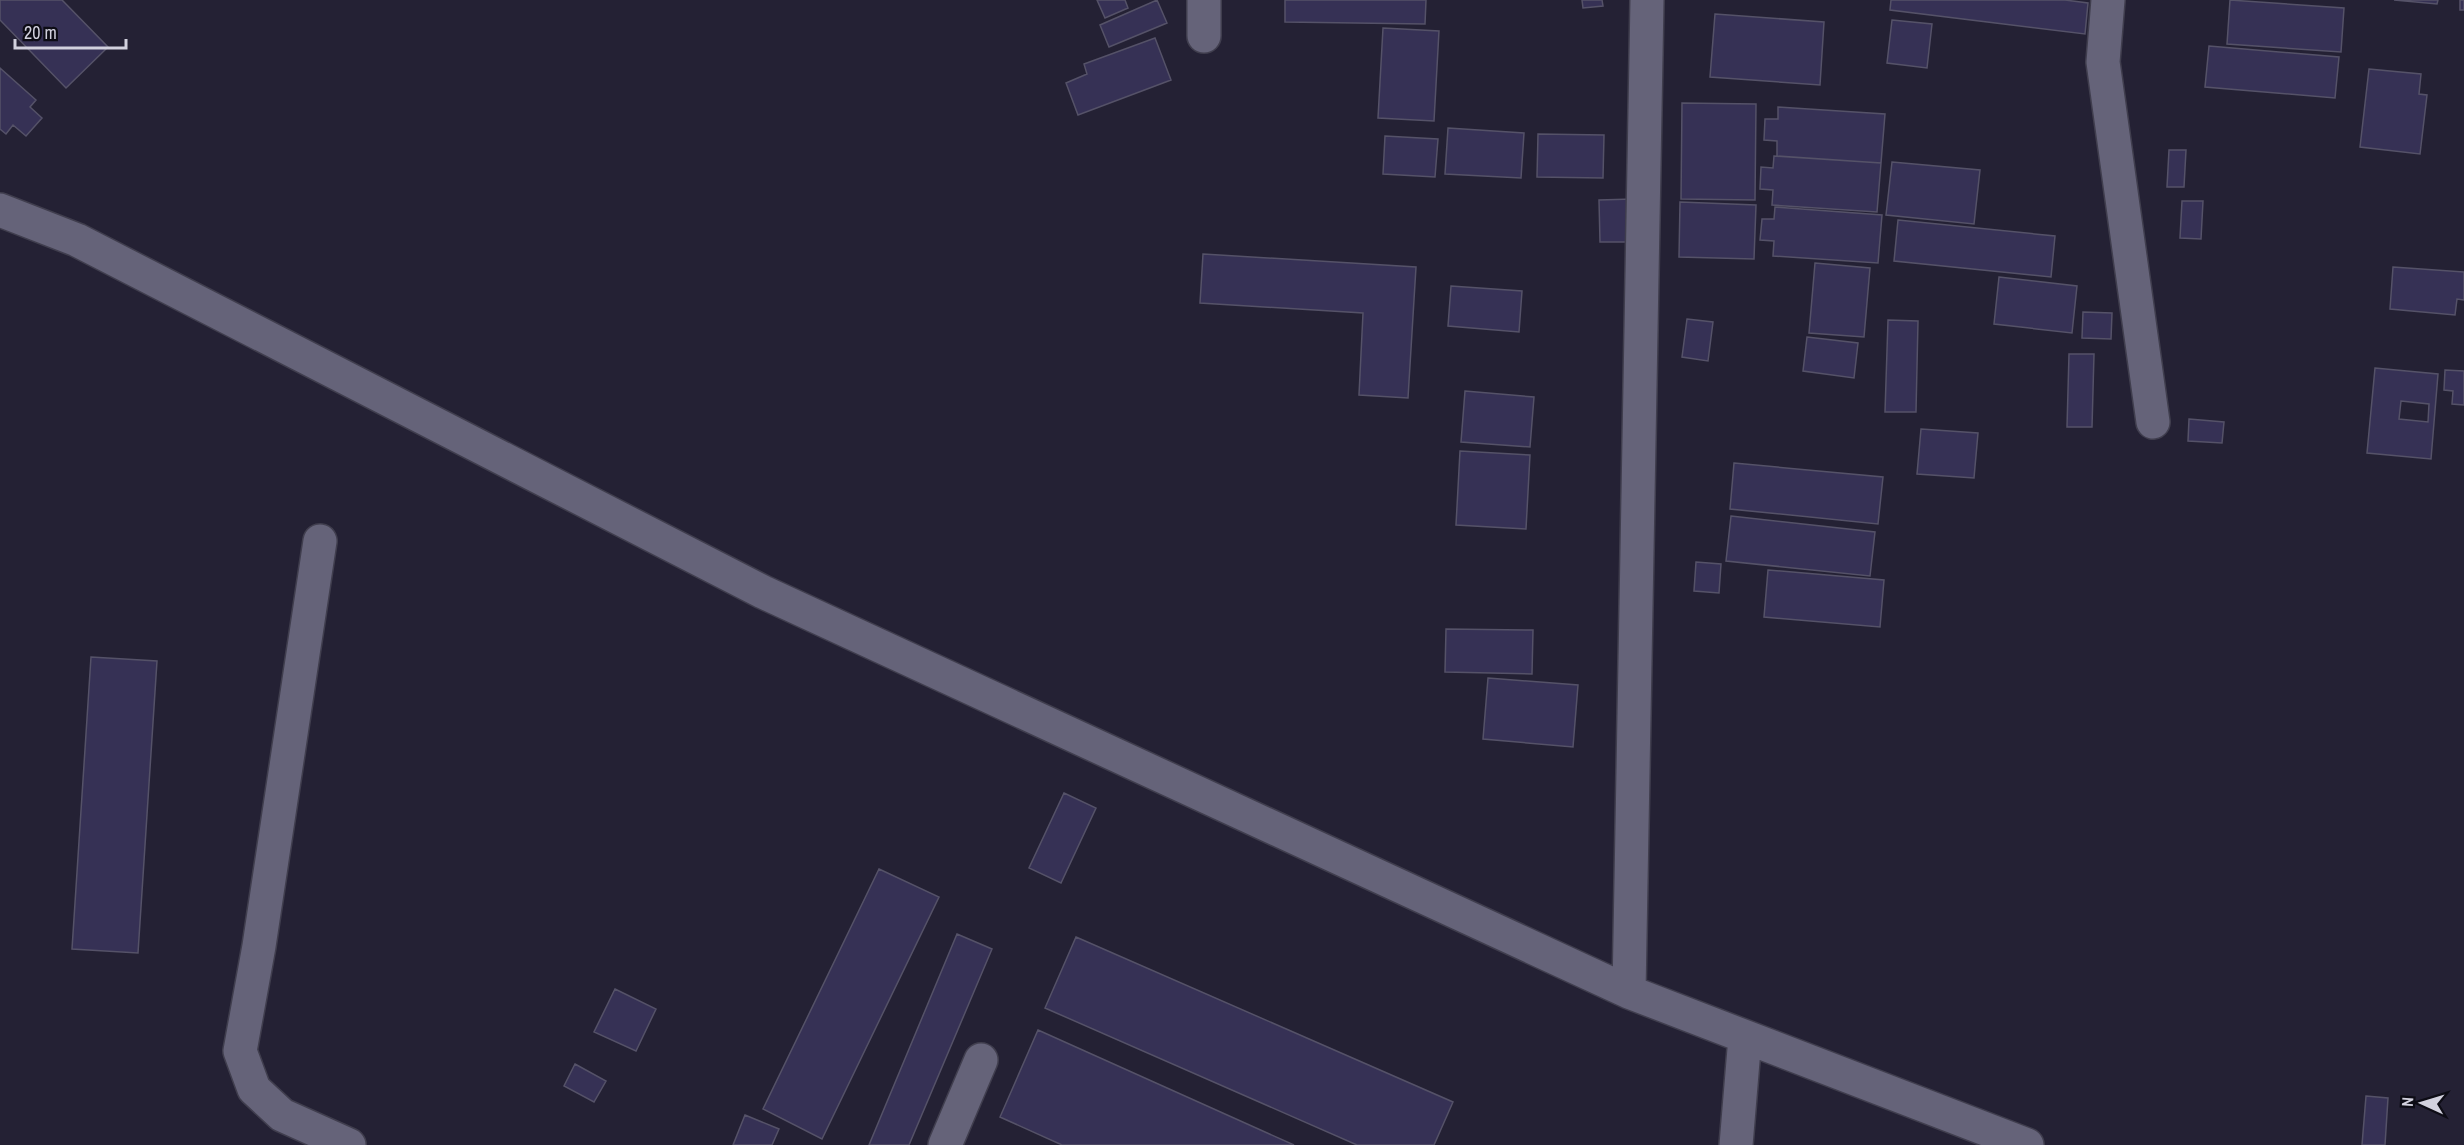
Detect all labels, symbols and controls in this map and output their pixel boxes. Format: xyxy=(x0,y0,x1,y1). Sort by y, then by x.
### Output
scale bar xyxy=(15,12,126,50)
text: 20 m xyxy=(24,20,57,45)
north arrow xyxy=(2392,1073,2452,1133)
text: N xyxy=(2396,1096,2418,1107)

